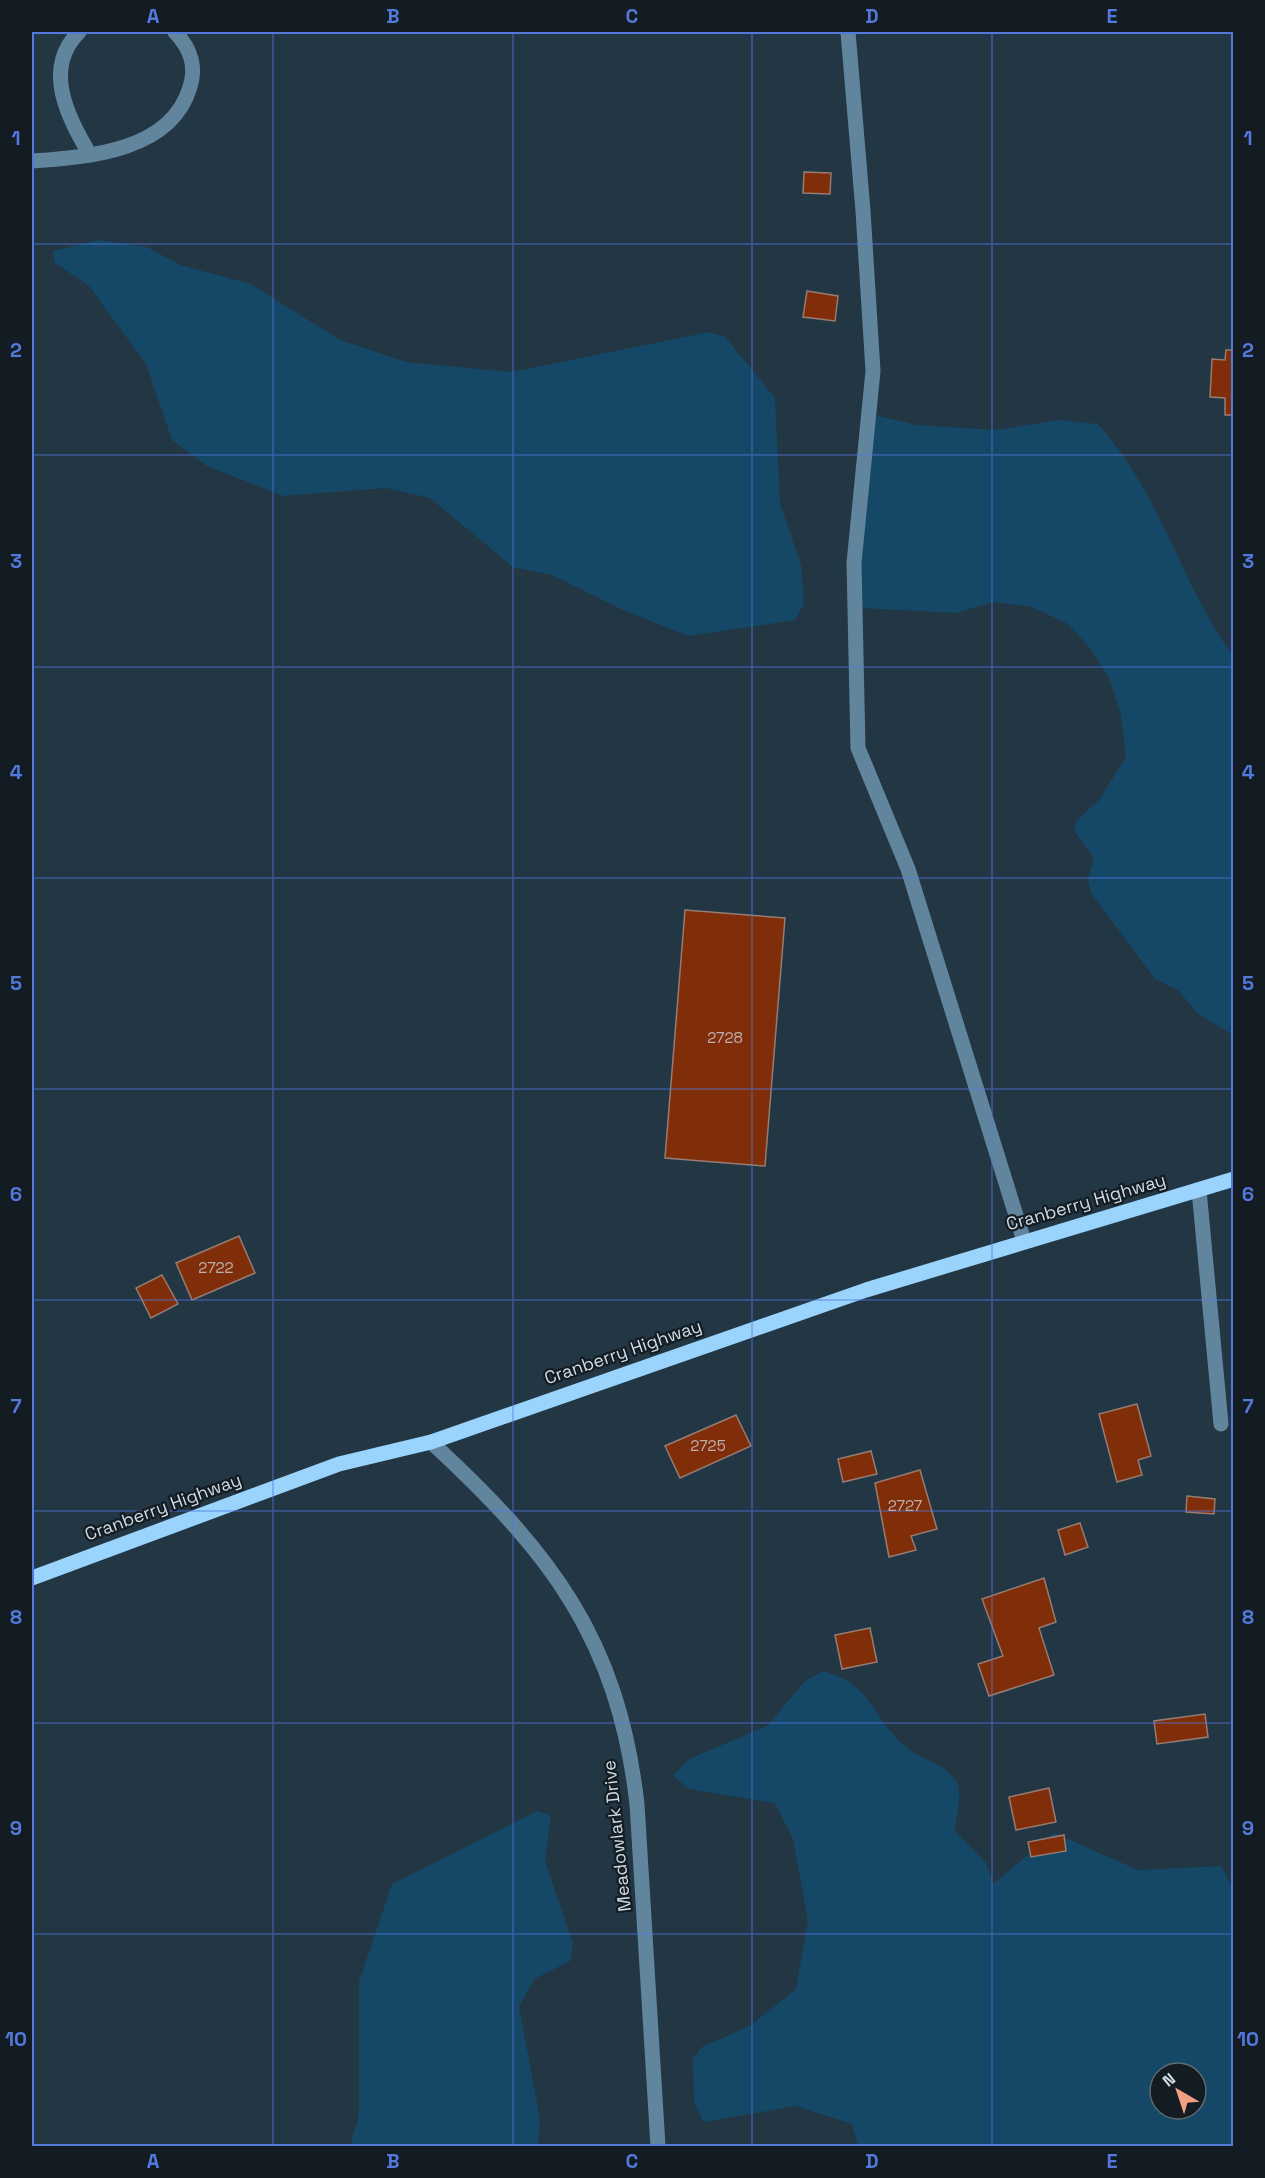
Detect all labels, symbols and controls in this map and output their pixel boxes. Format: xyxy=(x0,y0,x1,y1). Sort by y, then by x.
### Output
text: A xyxy=(147,3,160,29)
text: B xyxy=(386,3,400,29)
text: C xyxy=(626,3,639,29)
text: D xyxy=(865,3,879,29)
text: E xyxy=(1106,3,1118,29)
text: 1 xyxy=(11,125,21,151)
text: 1 xyxy=(1243,125,1253,151)
text: 2 xyxy=(10,337,22,363)
text: 2 xyxy=(1242,337,1254,363)
text: 3 xyxy=(10,548,22,574)
text: 3 xyxy=(1242,548,1254,574)
text: 4 xyxy=(10,759,23,785)
text: 4 xyxy=(1242,759,1255,785)
text: 5 xyxy=(10,970,22,996)
text: 5 xyxy=(1242,970,1254,996)
house number: 2728 xyxy=(707,1028,743,1047)
street label: Cranberry Highway xyxy=(1003,1168,1168,1235)
text: 6 xyxy=(10,1181,22,1207)
text: 6 xyxy=(1242,1181,1254,1207)
house number: 2722 xyxy=(198,1258,234,1277)
street label: Cranberry Highway xyxy=(541,1314,705,1389)
text: 7 xyxy=(10,1393,22,1419)
text: 7 xyxy=(1242,1393,1254,1419)
house number: 2725 xyxy=(690,1436,726,1455)
street label: Cranberry Highway xyxy=(81,1468,244,1546)
house number: 2727 xyxy=(888,1496,922,1515)
text: 8 xyxy=(10,1604,22,1630)
text: 8 xyxy=(1242,1604,1254,1630)
street label: Meadowlark Drive xyxy=(597,1759,636,1913)
text: 9 xyxy=(10,1815,22,1841)
text: 9 xyxy=(1242,1815,1254,1841)
text: 10 xyxy=(5,2026,27,2052)
text: 10 xyxy=(1237,2026,1259,2052)
north arrow xyxy=(1148,2061,1208,2121)
text: N xyxy=(1158,2068,1180,2091)
text: A xyxy=(147,2148,160,2174)
text: B xyxy=(386,2148,400,2174)
text: C xyxy=(626,2148,639,2174)
text: D xyxy=(865,2148,879,2174)
text: E xyxy=(1106,2148,1118,2174)

